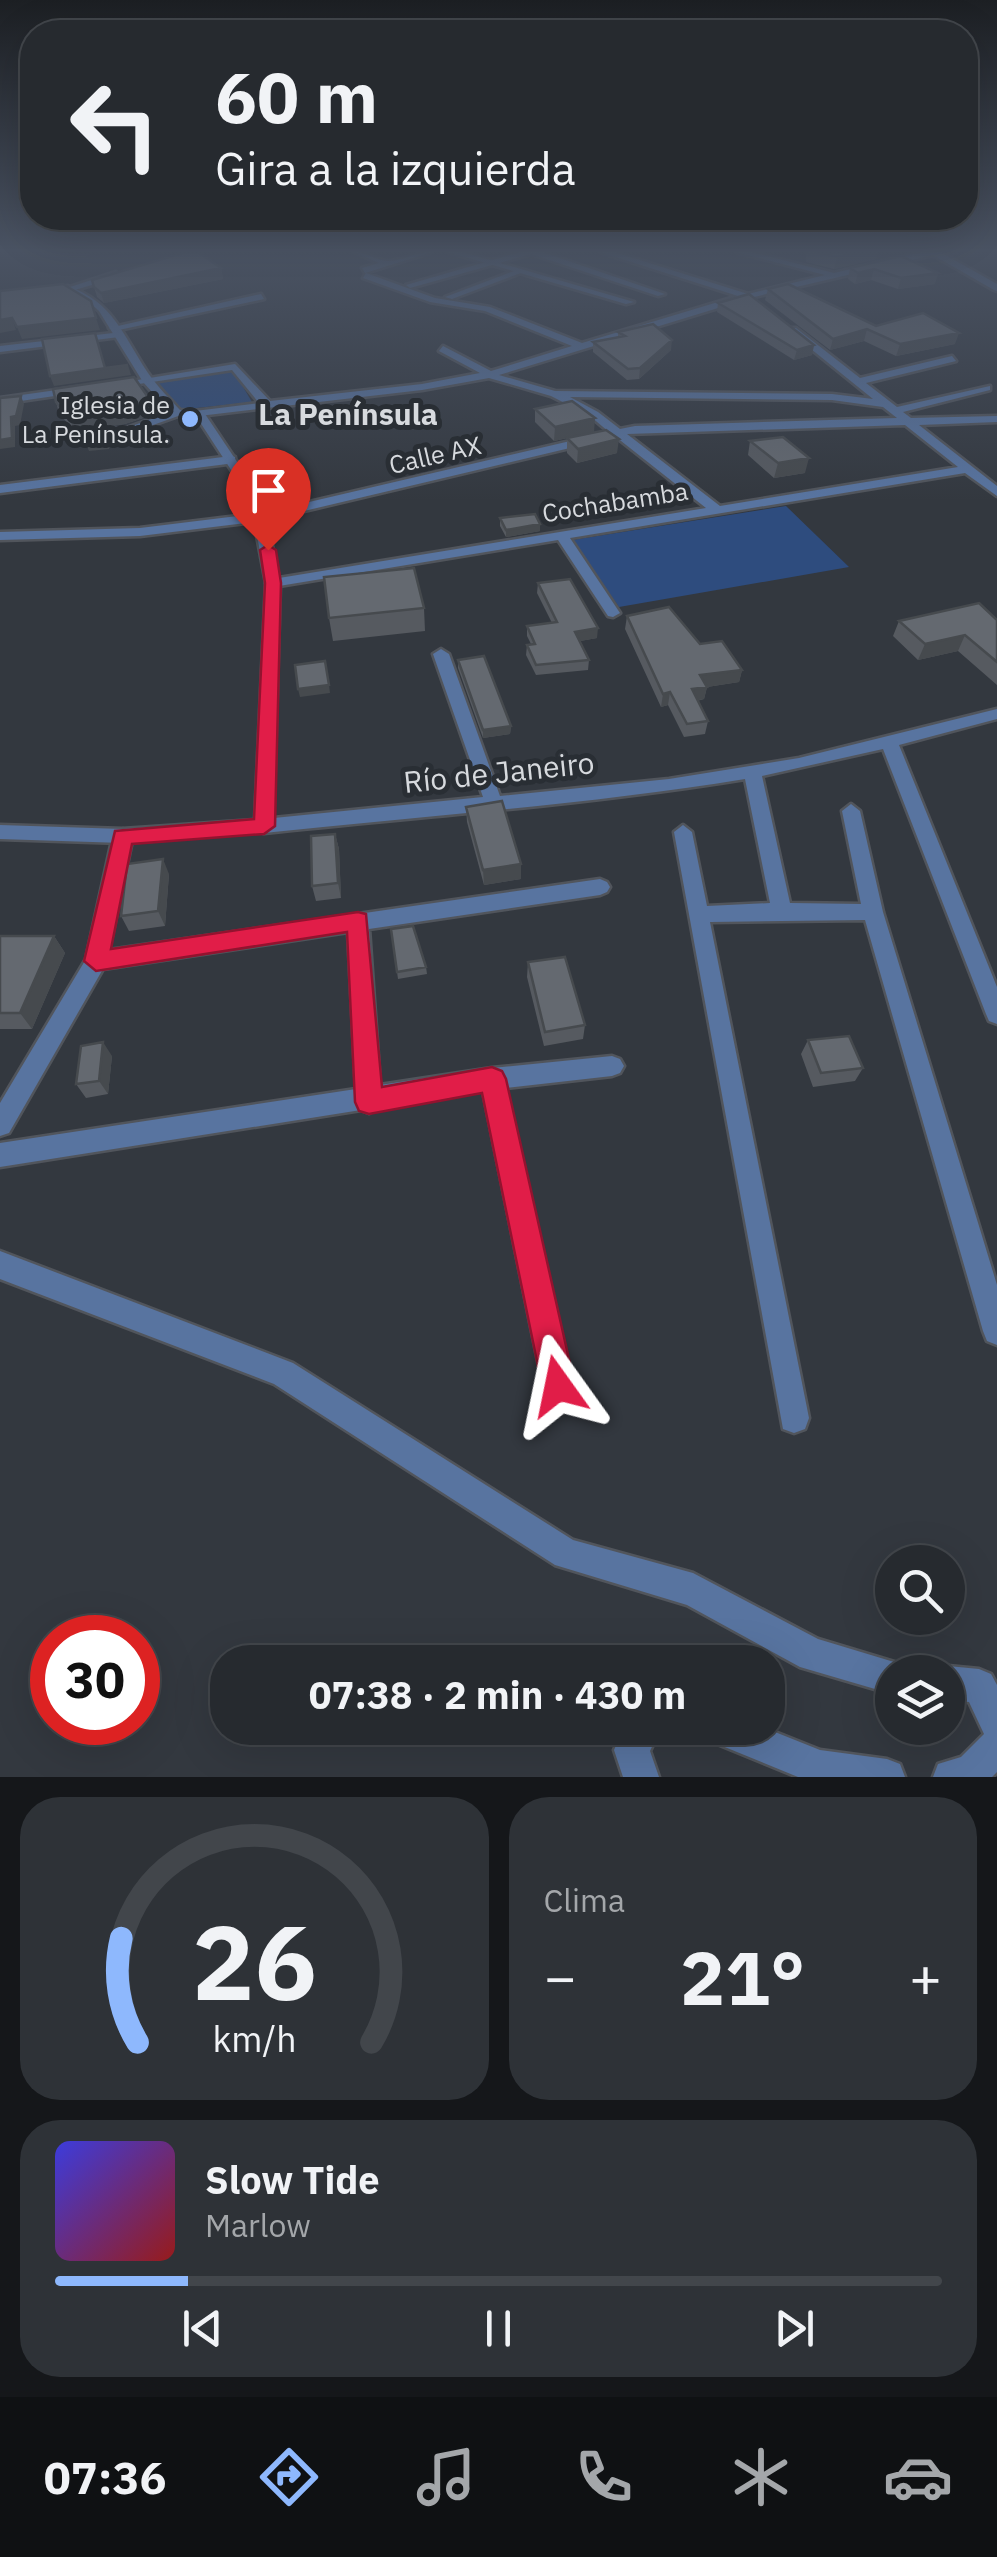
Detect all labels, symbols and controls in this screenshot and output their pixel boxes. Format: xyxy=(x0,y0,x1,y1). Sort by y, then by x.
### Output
text: 60 m xyxy=(215,51,378,142)
icon: left xyxy=(50,60,180,190)
text: Gira a la izquierda xyxy=(215,139,576,197)
place label: Iglesia de La Península. xyxy=(22,388,170,450)
district label: La Península xyxy=(258,394,438,433)
marker: Iglesia de La Península. xyxy=(179,408,201,430)
street label: Calle AX xyxy=(386,428,484,481)
pin xyxy=(226,448,311,551)
icon: arrive xyxy=(241,463,296,518)
street label: Cochabamba xyxy=(540,474,690,529)
street label: Río de Janeiro xyxy=(402,742,596,801)
position arrow xyxy=(506,1334,610,1438)
map controls xyxy=(875,1545,965,1745)
button: search xyxy=(875,1545,965,1635)
speed limit sign: 30 xyxy=(30,1615,160,1745)
button: layers xyxy=(875,1655,965,1745)
text: 07:38 · 2 min · 430 m xyxy=(309,1670,686,1719)
text: Clima xyxy=(544,1879,625,1921)
text: 26 xyxy=(192,1893,317,2029)
text: 21° xyxy=(680,1928,805,2026)
text: − xyxy=(544,1941,577,2012)
text: + xyxy=(909,1941,942,2012)
text: km/h xyxy=(212,2015,296,2062)
text: Slow Tide xyxy=(205,2155,380,2204)
text: Marlow xyxy=(205,2204,311,2246)
icon: previous xyxy=(175,2301,230,2356)
icon: pause xyxy=(471,2301,526,2356)
icon: next xyxy=(767,2301,822,2356)
icon: directions xyxy=(254,2442,324,2512)
icon: music xyxy=(411,2442,481,2512)
icon: phone xyxy=(569,2442,639,2512)
icon: climate xyxy=(726,2442,796,2512)
icon: car xyxy=(883,2442,953,2512)
text: 07:36 xyxy=(44,2448,167,2506)

